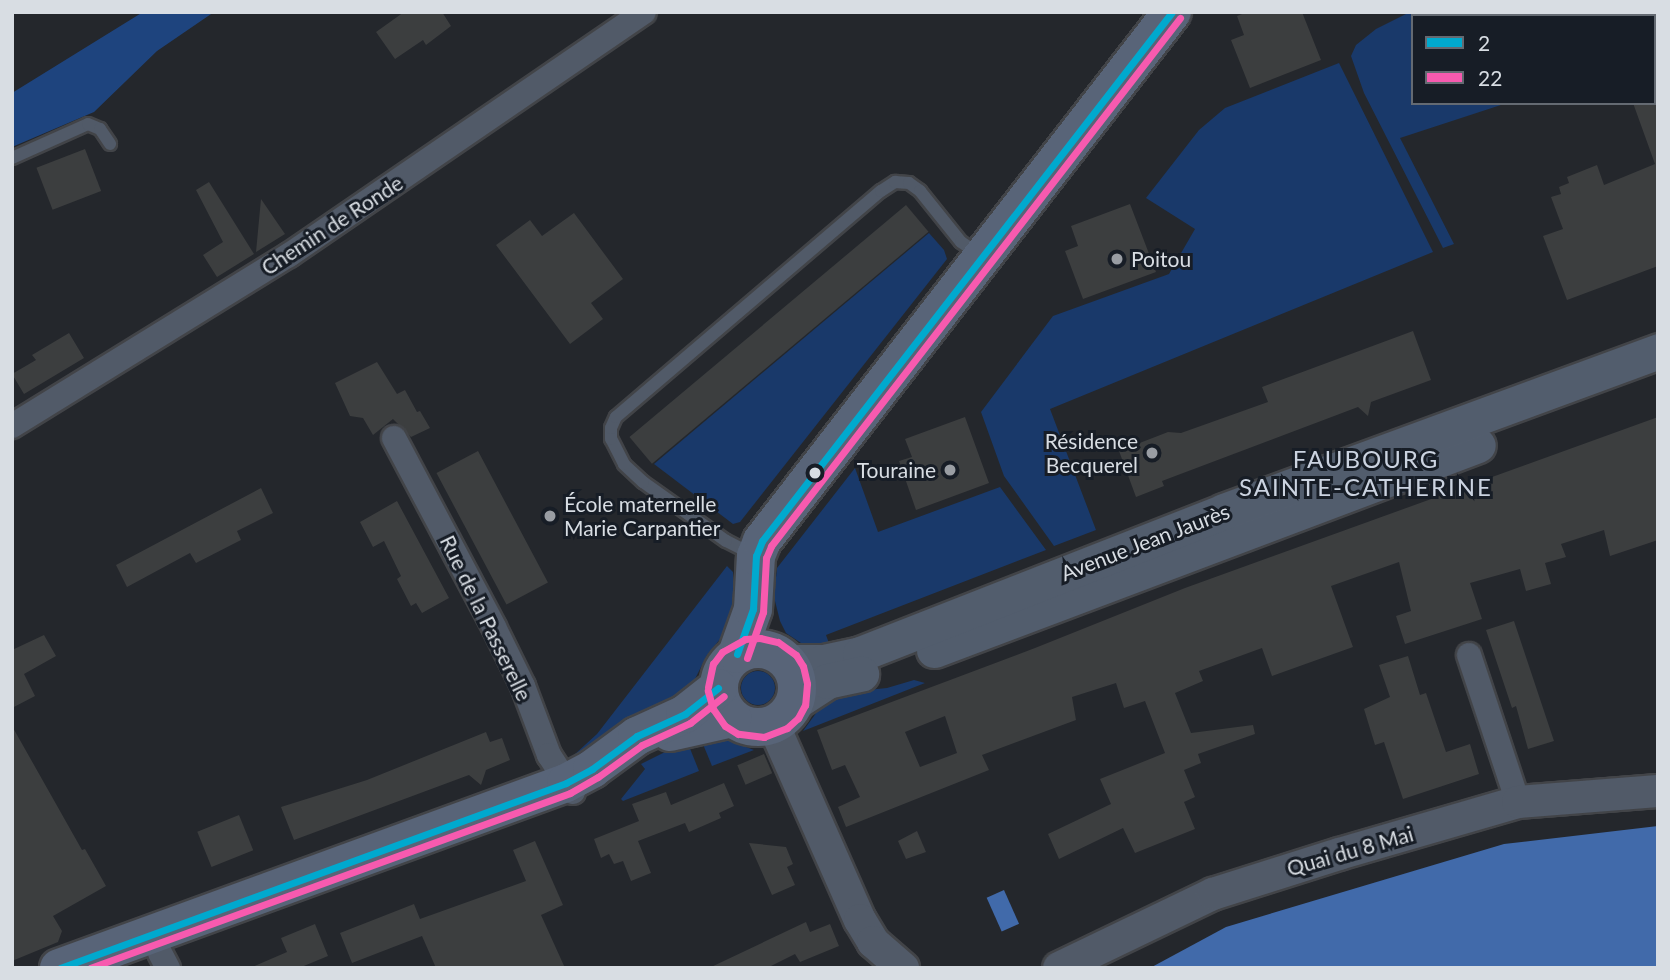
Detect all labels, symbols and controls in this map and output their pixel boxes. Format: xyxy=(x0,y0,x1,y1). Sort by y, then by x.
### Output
legend xyxy=(1411,14,1656,105)
text: 2 xyxy=(1478,30,1490,55)
text: 22 xyxy=(1478,65,1502,90)
street label: Chemin de Ronde xyxy=(257,170,407,280)
place label: Poitou xyxy=(1131,246,1191,272)
marker: Poitou xyxy=(1109,251,1125,267)
place label: Résidence Becquerel xyxy=(1045,428,1138,478)
marker: Résidence Becquerel xyxy=(1144,445,1160,461)
district label: FAUBOURG SAINTE-CATHERINE xyxy=(1241,445,1491,501)
place label: Touraine xyxy=(857,457,936,483)
marker: Touraine xyxy=(942,462,958,478)
unlabelled marker xyxy=(808,466,822,480)
place label: École maternelle Marie Carpantier xyxy=(564,491,720,541)
street label: Avenue Jean Jaurès xyxy=(1056,498,1234,586)
marker: École maternelle Marie Carpantier xyxy=(542,508,558,524)
street label: Rue de la Passerelle xyxy=(435,531,537,705)
street label: Quai du 8 Mai xyxy=(1284,821,1416,881)

